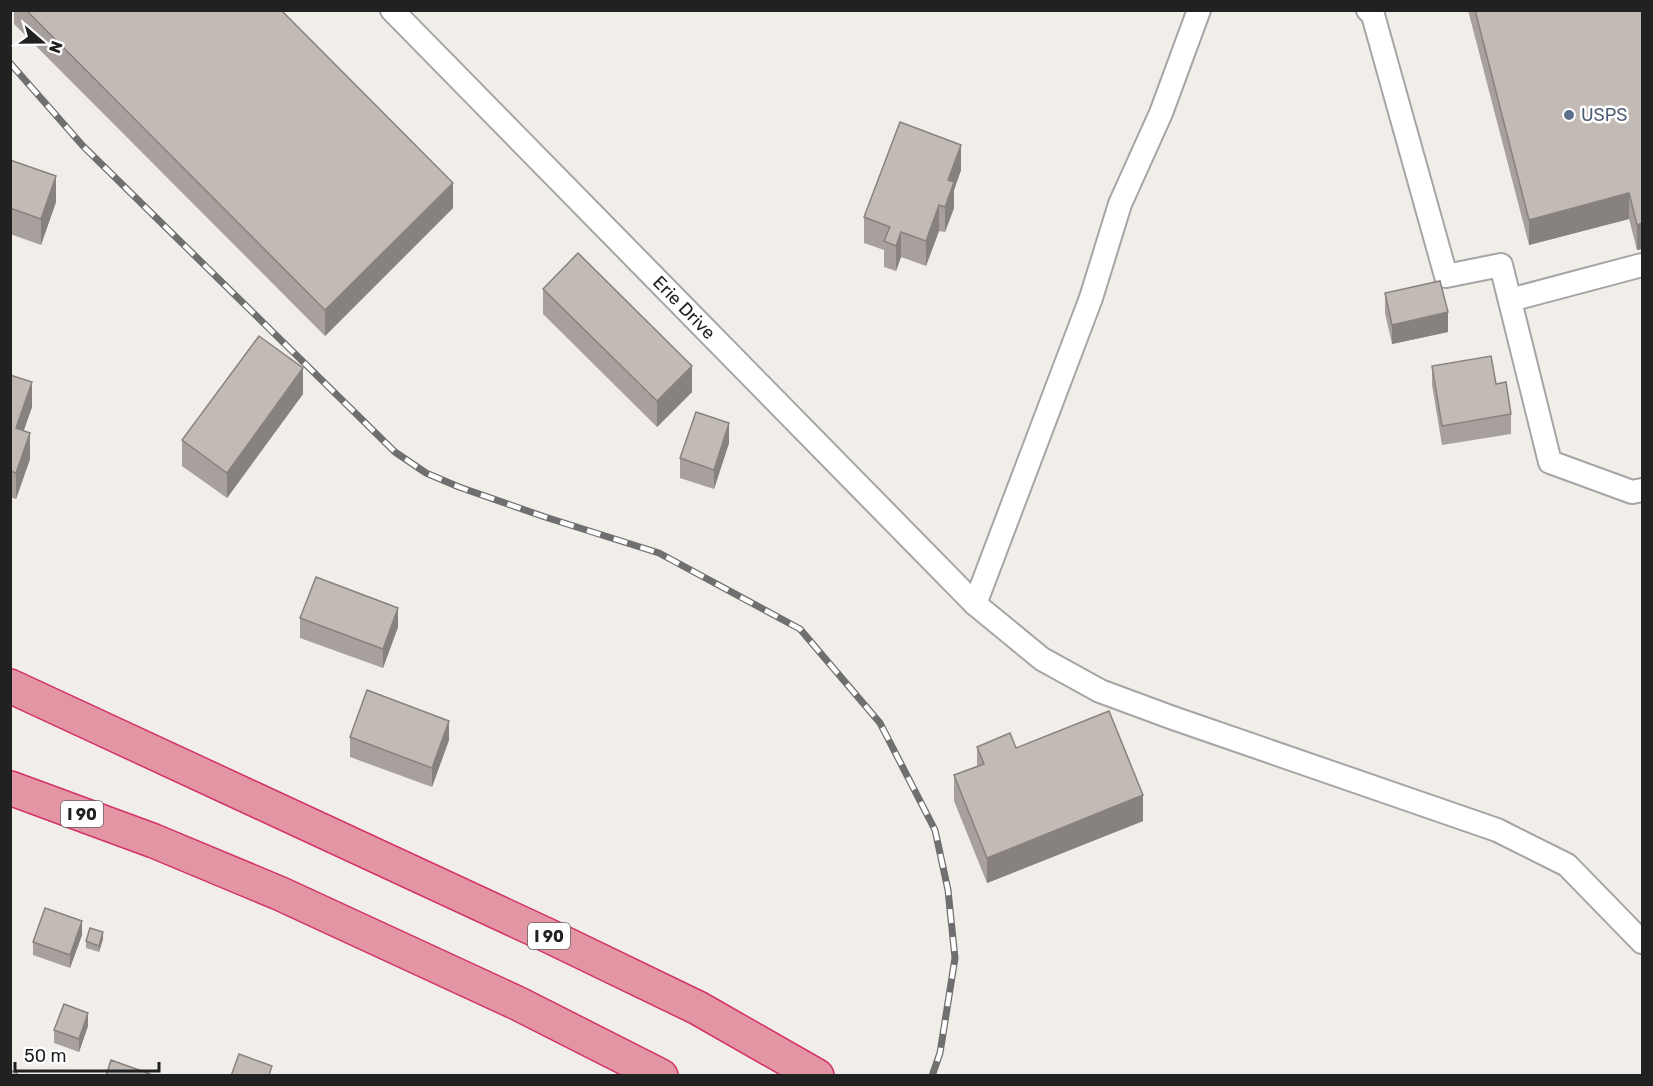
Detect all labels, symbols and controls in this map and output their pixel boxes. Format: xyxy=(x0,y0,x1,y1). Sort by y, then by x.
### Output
north arrow xyxy=(12,12,72,72)
text: N xyxy=(45,38,67,56)
place label: USPS xyxy=(1581,104,1628,126)
marker: USPS xyxy=(1562,108,1576,122)
street label: Erie Drive xyxy=(648,271,720,344)
road number: I 90 xyxy=(61,801,103,827)
road number: I 90 xyxy=(528,923,570,949)
scale bar xyxy=(15,1035,159,1073)
text: 50 m xyxy=(24,1045,67,1067)

